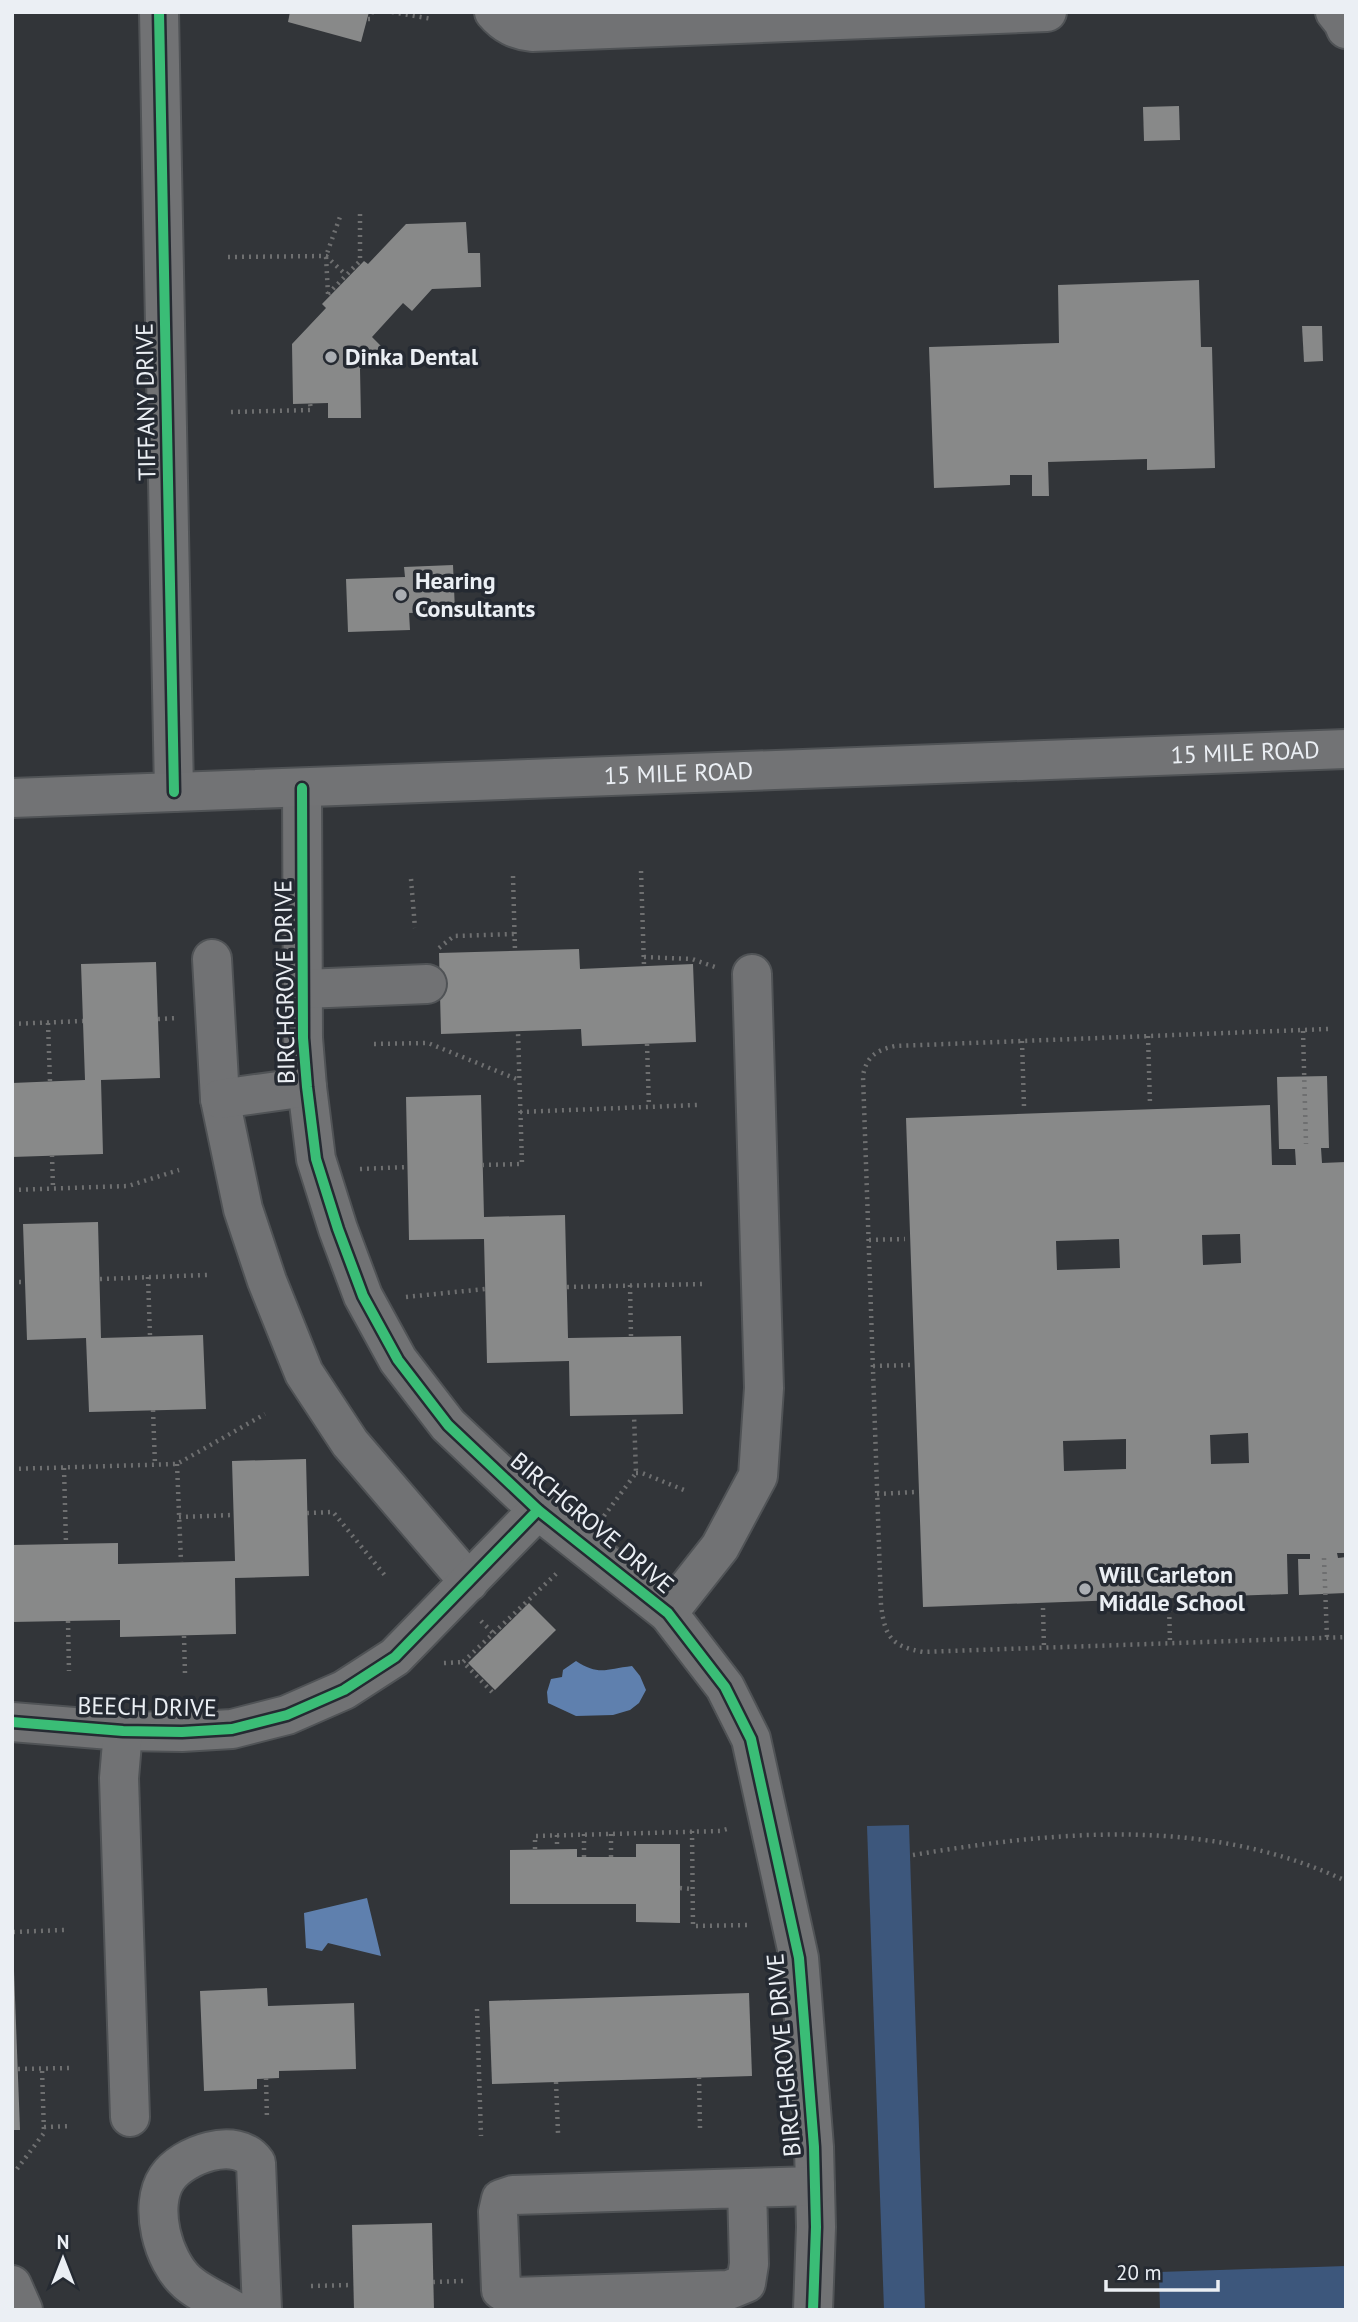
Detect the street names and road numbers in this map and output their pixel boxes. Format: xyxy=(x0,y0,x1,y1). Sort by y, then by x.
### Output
street label: TIFFANY DRIVE xyxy=(129,323,162,481)
street label: 15 MILE ROAD xyxy=(1170,734,1320,770)
street label: 15 MILE ROAD xyxy=(603,755,754,791)
street label: BIRCHGROVE DRIVE xyxy=(267,880,302,1084)
street label: BIRCHGROVE DRIVE xyxy=(504,1445,680,1600)
street label: BEECH DRIVE xyxy=(77,1690,217,1723)
street label: BIRCHGROVE DRIVE xyxy=(759,1952,808,2158)

